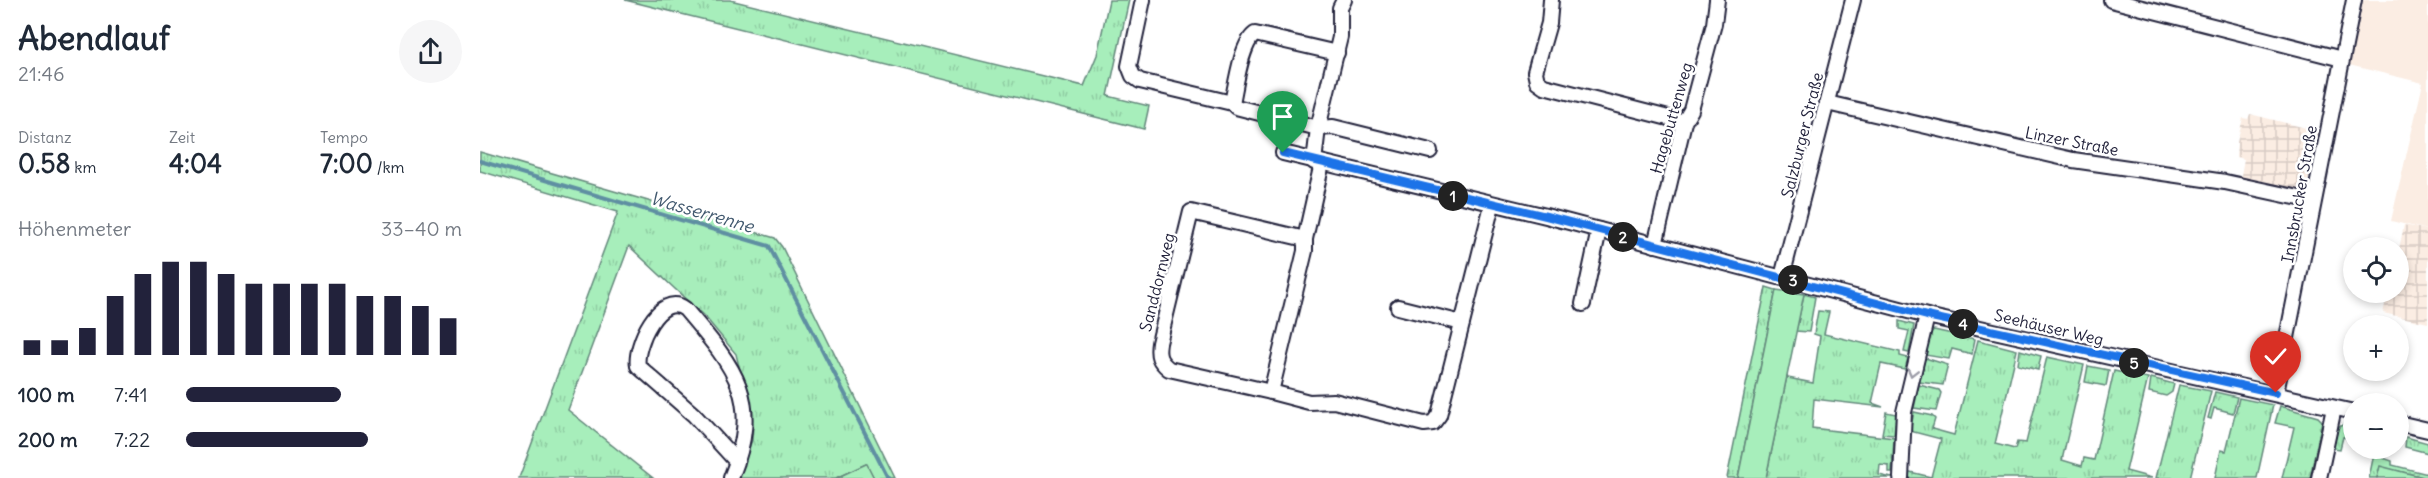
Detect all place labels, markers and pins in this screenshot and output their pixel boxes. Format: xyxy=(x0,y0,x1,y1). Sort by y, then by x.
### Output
pin xyxy=(1257,91,1308,153)
pin: 1 xyxy=(1438,181,1468,211)
pin: 2 xyxy=(1608,222,1638,252)
pin: 3 xyxy=(1778,265,1808,295)
pin: 4 xyxy=(1948,309,1978,339)
pin xyxy=(2250,331,2301,393)
pin: 5 xyxy=(2119,348,2149,378)

